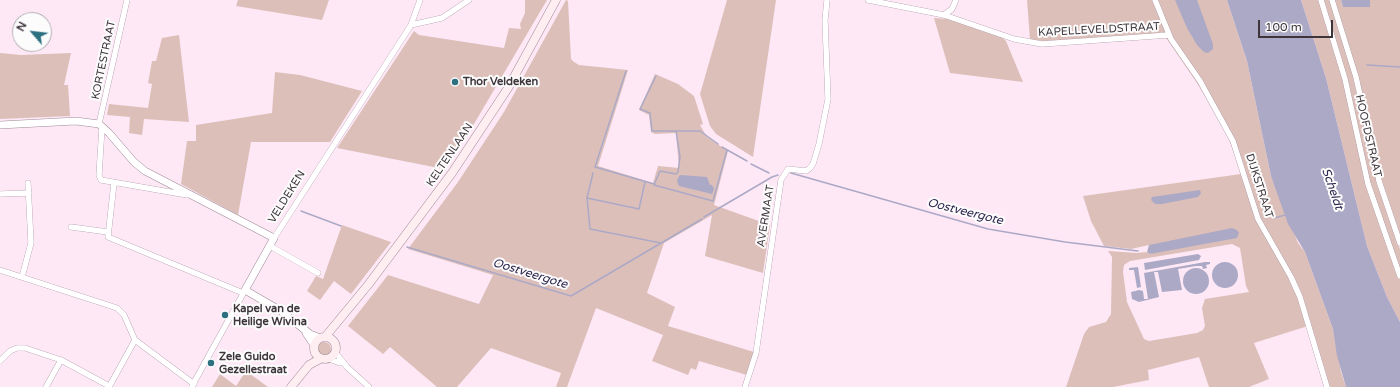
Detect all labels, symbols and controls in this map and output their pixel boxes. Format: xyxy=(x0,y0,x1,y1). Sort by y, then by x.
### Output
north arrow xyxy=(12,12,52,52)
scale bar xyxy=(1260,12,1335,38)
street label: KORTESTRAAT xyxy=(89,19,119,101)
text: N xyxy=(14,20,30,34)
street label: KAPELLEVELDSTRAAT xyxy=(1038,20,1160,40)
text: 100 m xyxy=(1265,20,1302,34)
place label: Thor Veldeken xyxy=(463,75,538,89)
marker: Thor Veldeken xyxy=(450,77,460,87)
street label: HOOFDSTRAAT xyxy=(1352,93,1384,179)
street label: KELTENLAAN xyxy=(424,121,476,189)
street label: DIJKSTRAAT xyxy=(1242,152,1276,220)
water label: Scheldt xyxy=(1318,166,1346,212)
street label: VELDEKEN xyxy=(266,168,308,226)
street label: AVERMAAT xyxy=(755,184,777,248)
water label: Oostveergote xyxy=(926,196,1004,228)
water label: Oostveergote xyxy=(491,256,569,292)
place label: Kapel van de Heilige Wivina xyxy=(233,302,307,328)
marker: Kapel van de Heilige Wivina xyxy=(220,310,230,320)
place label: Zele Guido Gezellestraat xyxy=(219,350,287,376)
marker: Zele Guido Gezellestraat xyxy=(206,358,216,368)

